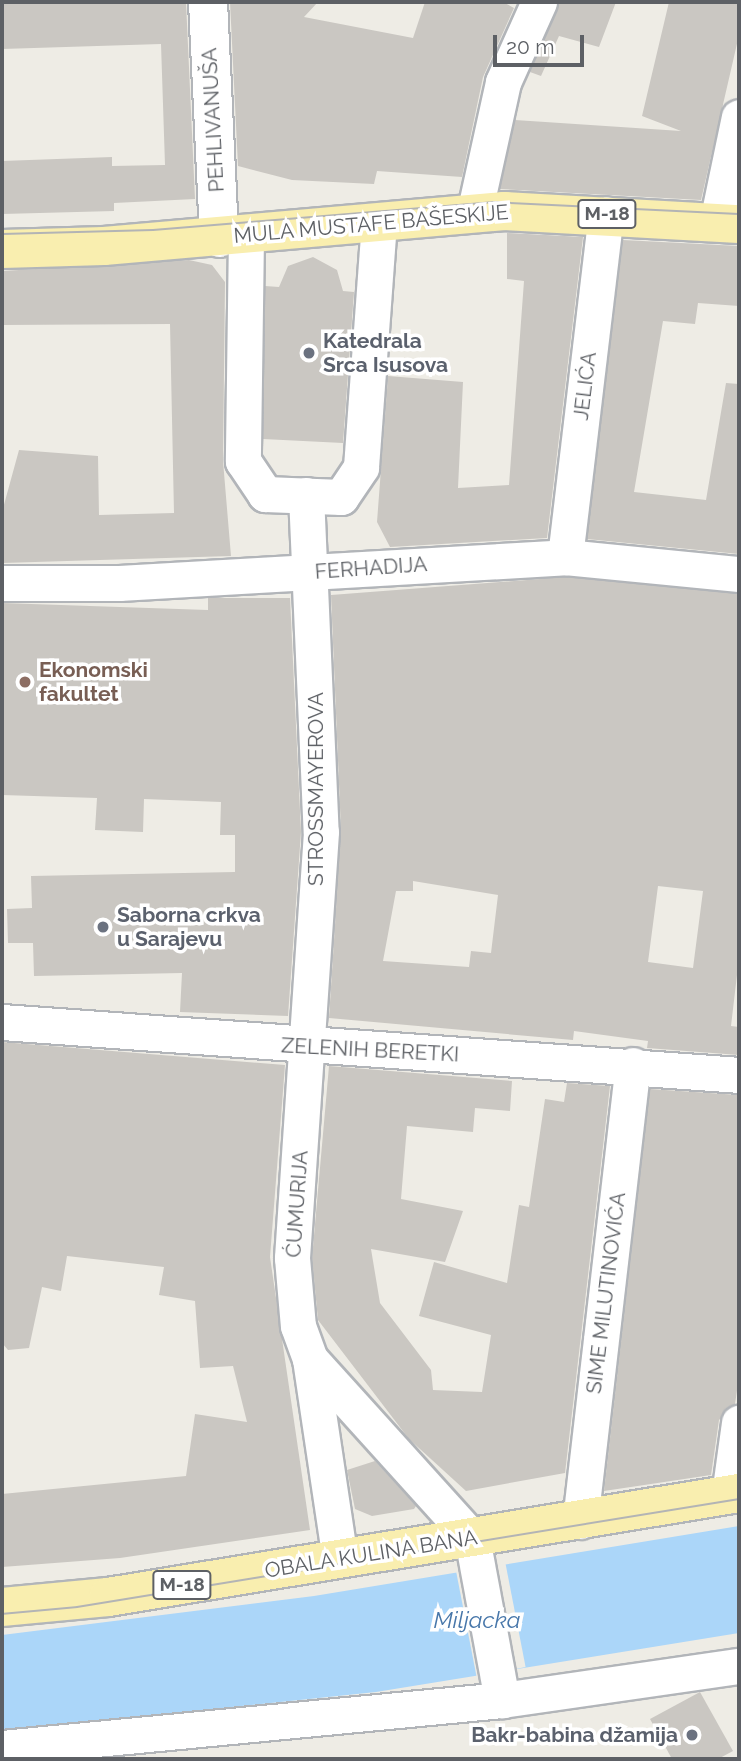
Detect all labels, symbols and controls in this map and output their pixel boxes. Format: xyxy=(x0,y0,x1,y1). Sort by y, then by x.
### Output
scale bar xyxy=(496,21,587,65)
text: 20 m xyxy=(506,34,554,59)
street label: PEHLIVANUŠA xyxy=(197,47,229,193)
road number: M-18 xyxy=(577,198,637,230)
street label: MULA MUSTAFE BAŠESKIJE xyxy=(232,199,510,249)
place label: Katedrala Srca Isusova xyxy=(323,328,448,378)
marker: Katedrala Srca Isusova xyxy=(301,345,317,361)
street label: JELIĆA xyxy=(568,350,602,422)
street label: FERHADIJA xyxy=(314,551,428,585)
place label: Ekonomski fakultet xyxy=(39,657,148,707)
marker: Ekonomski fakultet xyxy=(17,674,33,690)
street label: STROSSMAYEROVA xyxy=(303,692,329,886)
place label: Saborna crkva u Sarajevu xyxy=(117,902,261,952)
marker: Saborna crkva u Sarajevu xyxy=(95,919,111,935)
street label: ZELENIH BERETKI xyxy=(280,1033,460,1067)
street label: ĆUMURIJA xyxy=(281,1150,313,1258)
street label: SIME MILUTINOVIĆA xyxy=(581,1191,631,1395)
street label: OBALA KULINA BANA xyxy=(262,1525,480,1583)
road number: M-18 xyxy=(152,1569,212,1600)
water label: Miljacka xyxy=(433,1606,521,1634)
place label: Bakr-babina džamija xyxy=(471,1722,678,1748)
marker: Bakr-babina džamija xyxy=(684,1727,700,1743)

